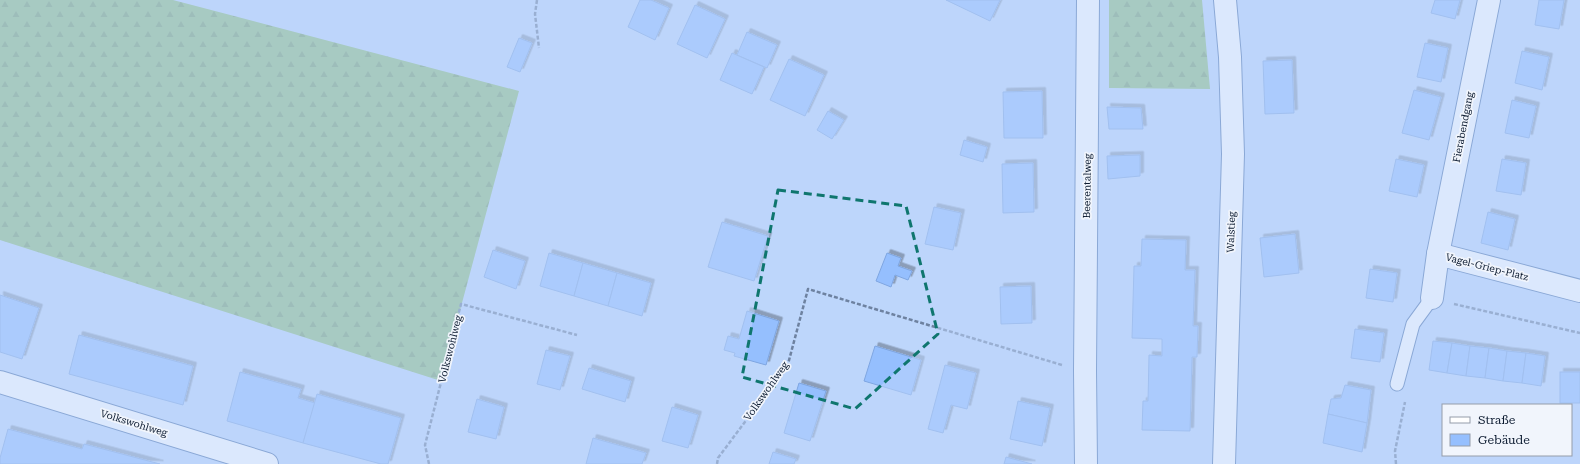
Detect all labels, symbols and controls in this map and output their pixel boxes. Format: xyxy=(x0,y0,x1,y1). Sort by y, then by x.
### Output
street label: Fierabendgang xyxy=(1451,90,1475,163)
street label: Beerentalweg xyxy=(1081,153,1093,219)
street label: Walstieg xyxy=(1225,211,1237,253)
street label: Vagel-Griep-Platz xyxy=(1444,251,1530,283)
street label: Volkswohlweg xyxy=(436,314,464,384)
street label: Volkswohlweg xyxy=(742,359,791,423)
legend xyxy=(1442,404,1572,456)
street label: Volkswohlweg xyxy=(99,408,169,438)
text: Straße xyxy=(1478,413,1516,427)
text: Gebäude xyxy=(1478,433,1530,447)

